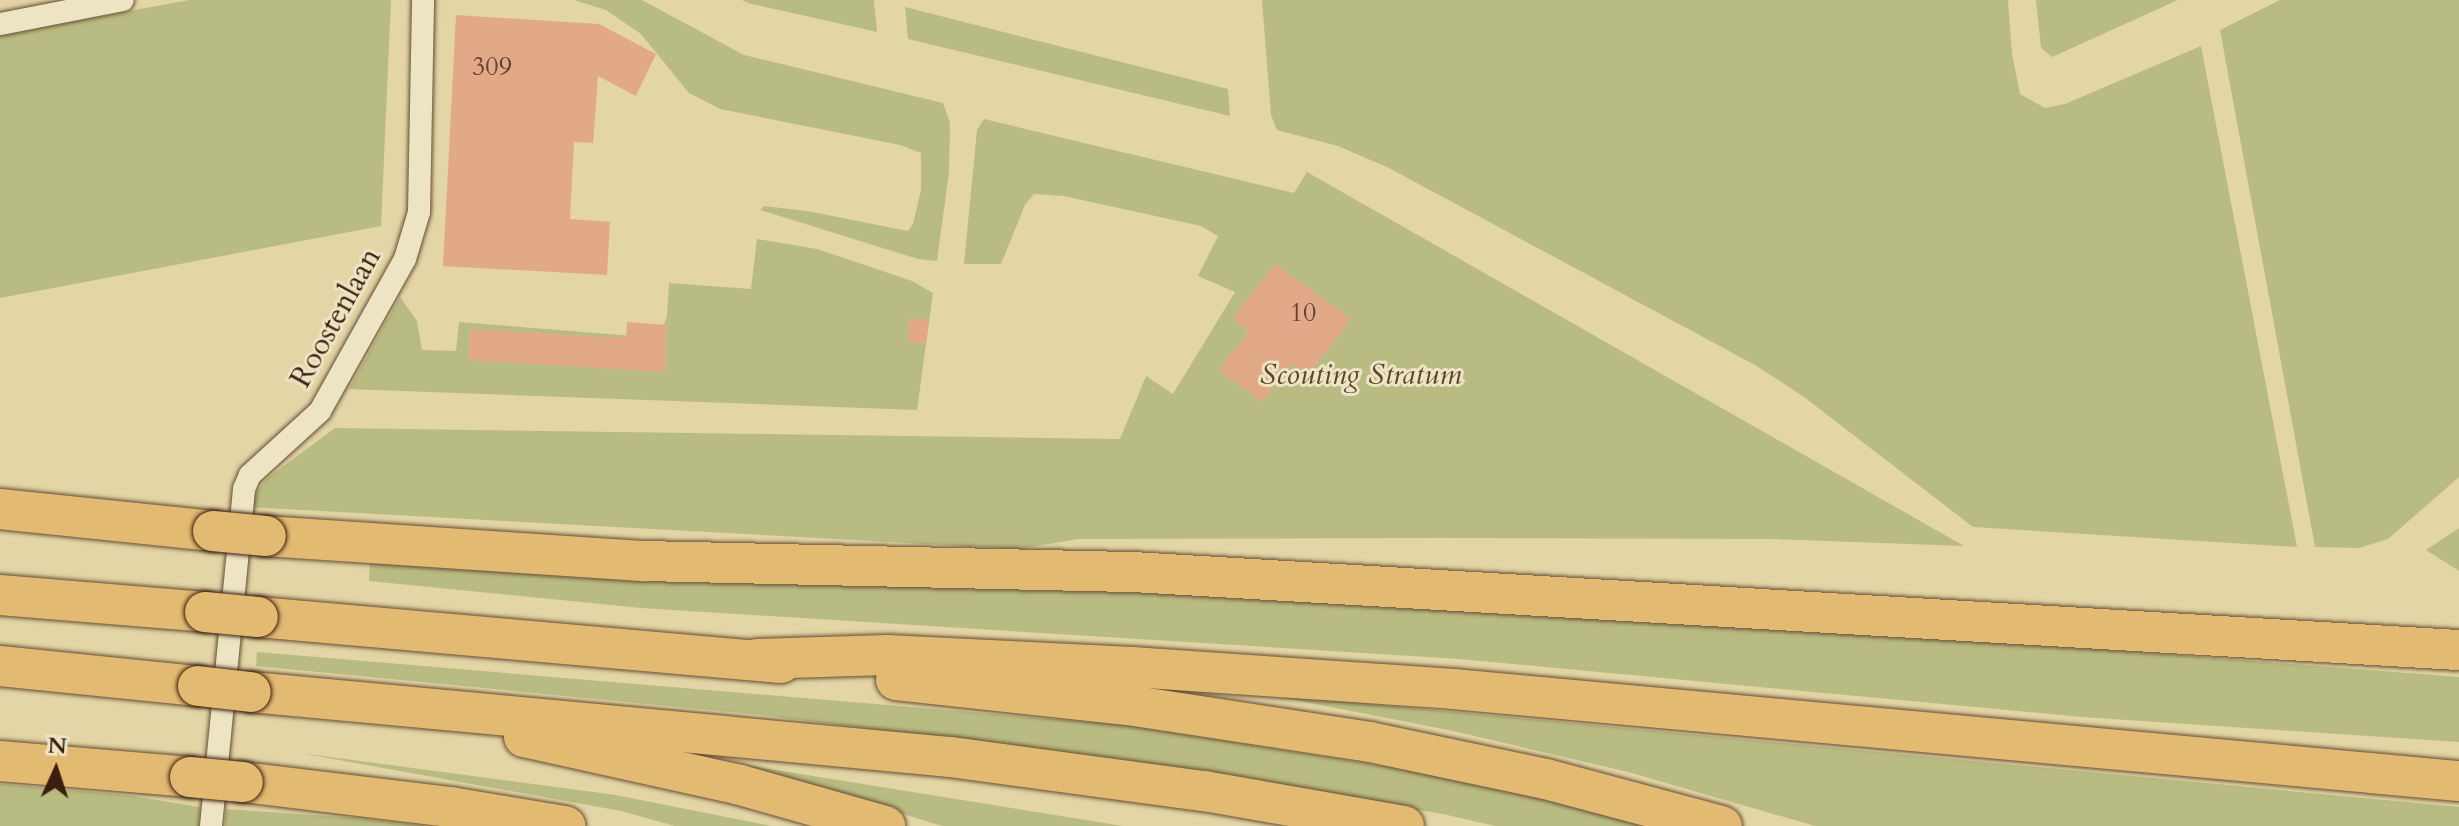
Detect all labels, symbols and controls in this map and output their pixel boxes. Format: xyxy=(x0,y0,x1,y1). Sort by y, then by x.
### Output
house number: 309 xyxy=(472,51,512,83)
street label: Roostenlaan xyxy=(283,242,389,394)
house number: 10 xyxy=(1290,297,1316,329)
park label: Scouting Stratum xyxy=(1260,357,1462,393)
north arrow xyxy=(16,730,96,810)
text: N xyxy=(47,731,68,762)

